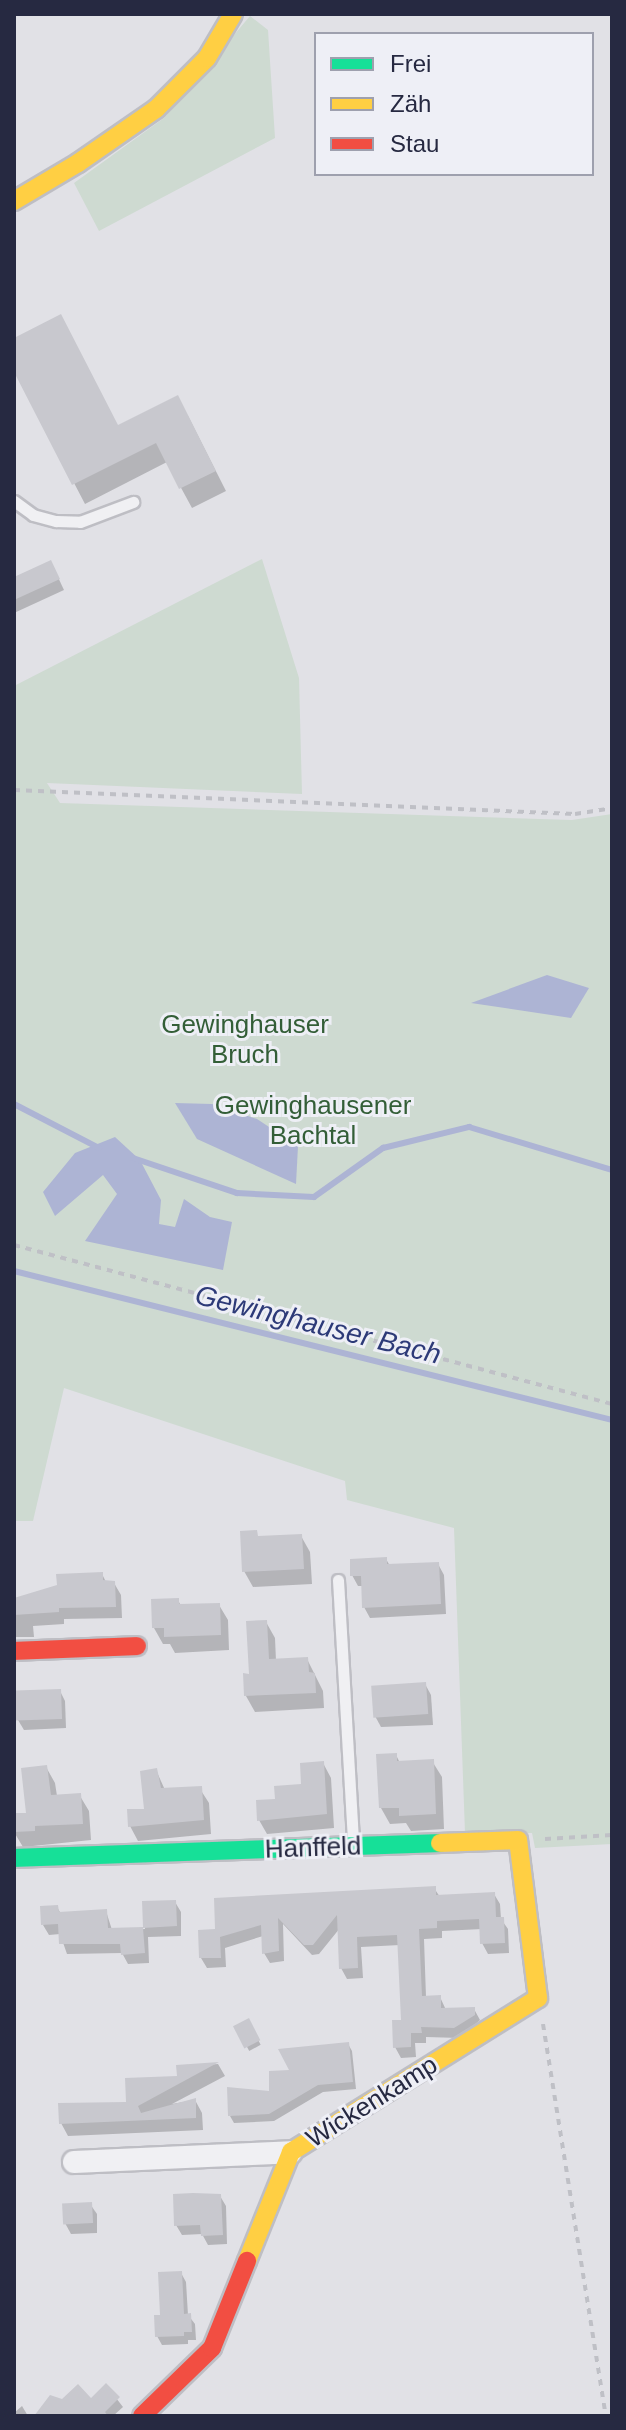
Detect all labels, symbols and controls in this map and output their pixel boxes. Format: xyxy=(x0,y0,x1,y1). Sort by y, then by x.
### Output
legend xyxy=(314,32,594,176)
text: Frei xyxy=(390,50,431,77)
text: Zäh xyxy=(390,90,431,117)
text: Stau xyxy=(390,130,439,157)
park label: Gewinghauser Bruch xyxy=(161,1009,329,1070)
park label: Gewinghausener Bachtal xyxy=(215,1090,411,1152)
water label: Gewinghauser Bach xyxy=(192,1278,444,1372)
street label: Hanffeld xyxy=(264,1831,362,1865)
street label: Wickenkamp xyxy=(301,2049,443,2155)

